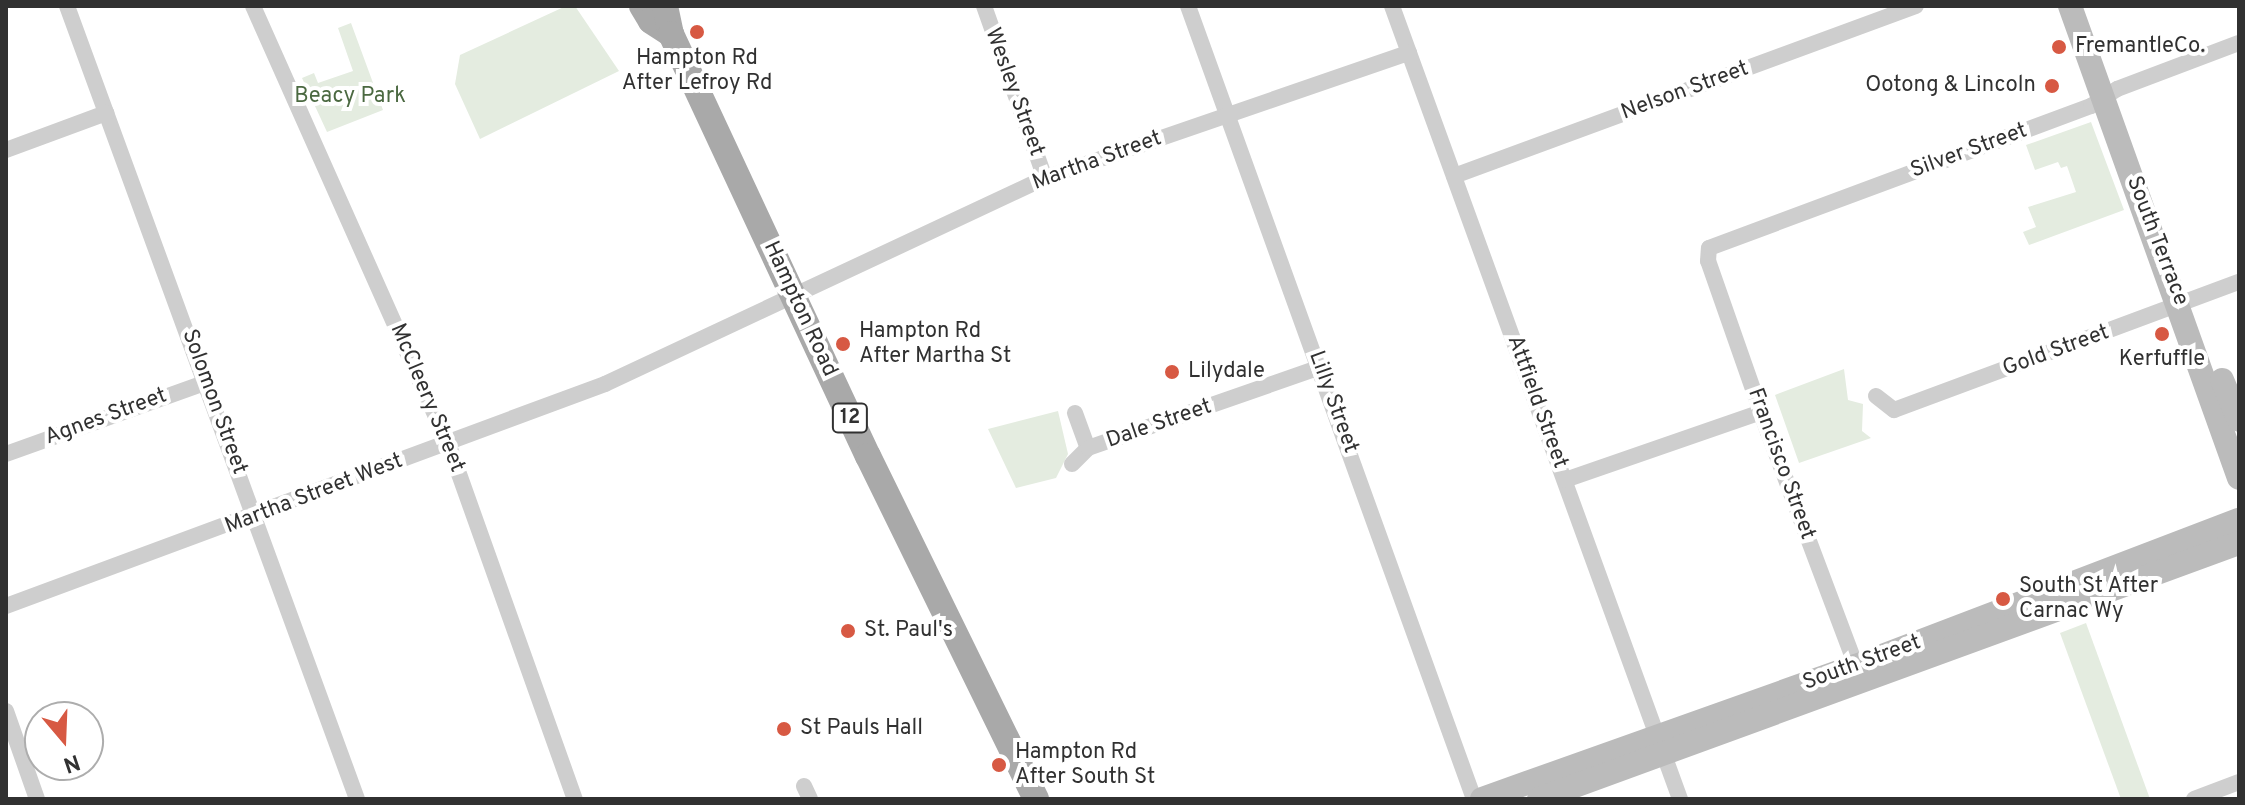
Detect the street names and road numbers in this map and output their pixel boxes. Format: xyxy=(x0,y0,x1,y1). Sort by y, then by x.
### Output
street label: Wesley Street xyxy=(979,24,1049,160)
street label: Nelson Street xyxy=(1618,56,1752,126)
street label: Silver Street xyxy=(1907,118,2031,184)
street label: Martha Street xyxy=(1029,125,1165,197)
street label: South Terrace xyxy=(2120,172,2194,310)
street label: Hampton Road xyxy=(757,237,843,381)
street label: McCleery Street xyxy=(384,320,470,476)
street label: Gold Street xyxy=(1999,320,2113,382)
street label: Solomon Street xyxy=(176,326,252,478)
street label: Attfield Street xyxy=(1501,332,1573,472)
street label: Lilly Street xyxy=(1302,347,1364,457)
street label: Agnes Street xyxy=(42,383,170,451)
street label: Francisco Street xyxy=(1741,385,1821,543)
street label: Dale Street xyxy=(1103,394,1215,454)
road number: 12 xyxy=(830,402,870,434)
street label: Martha Street West xyxy=(221,448,407,540)
street label: South Street xyxy=(1799,629,1925,697)

